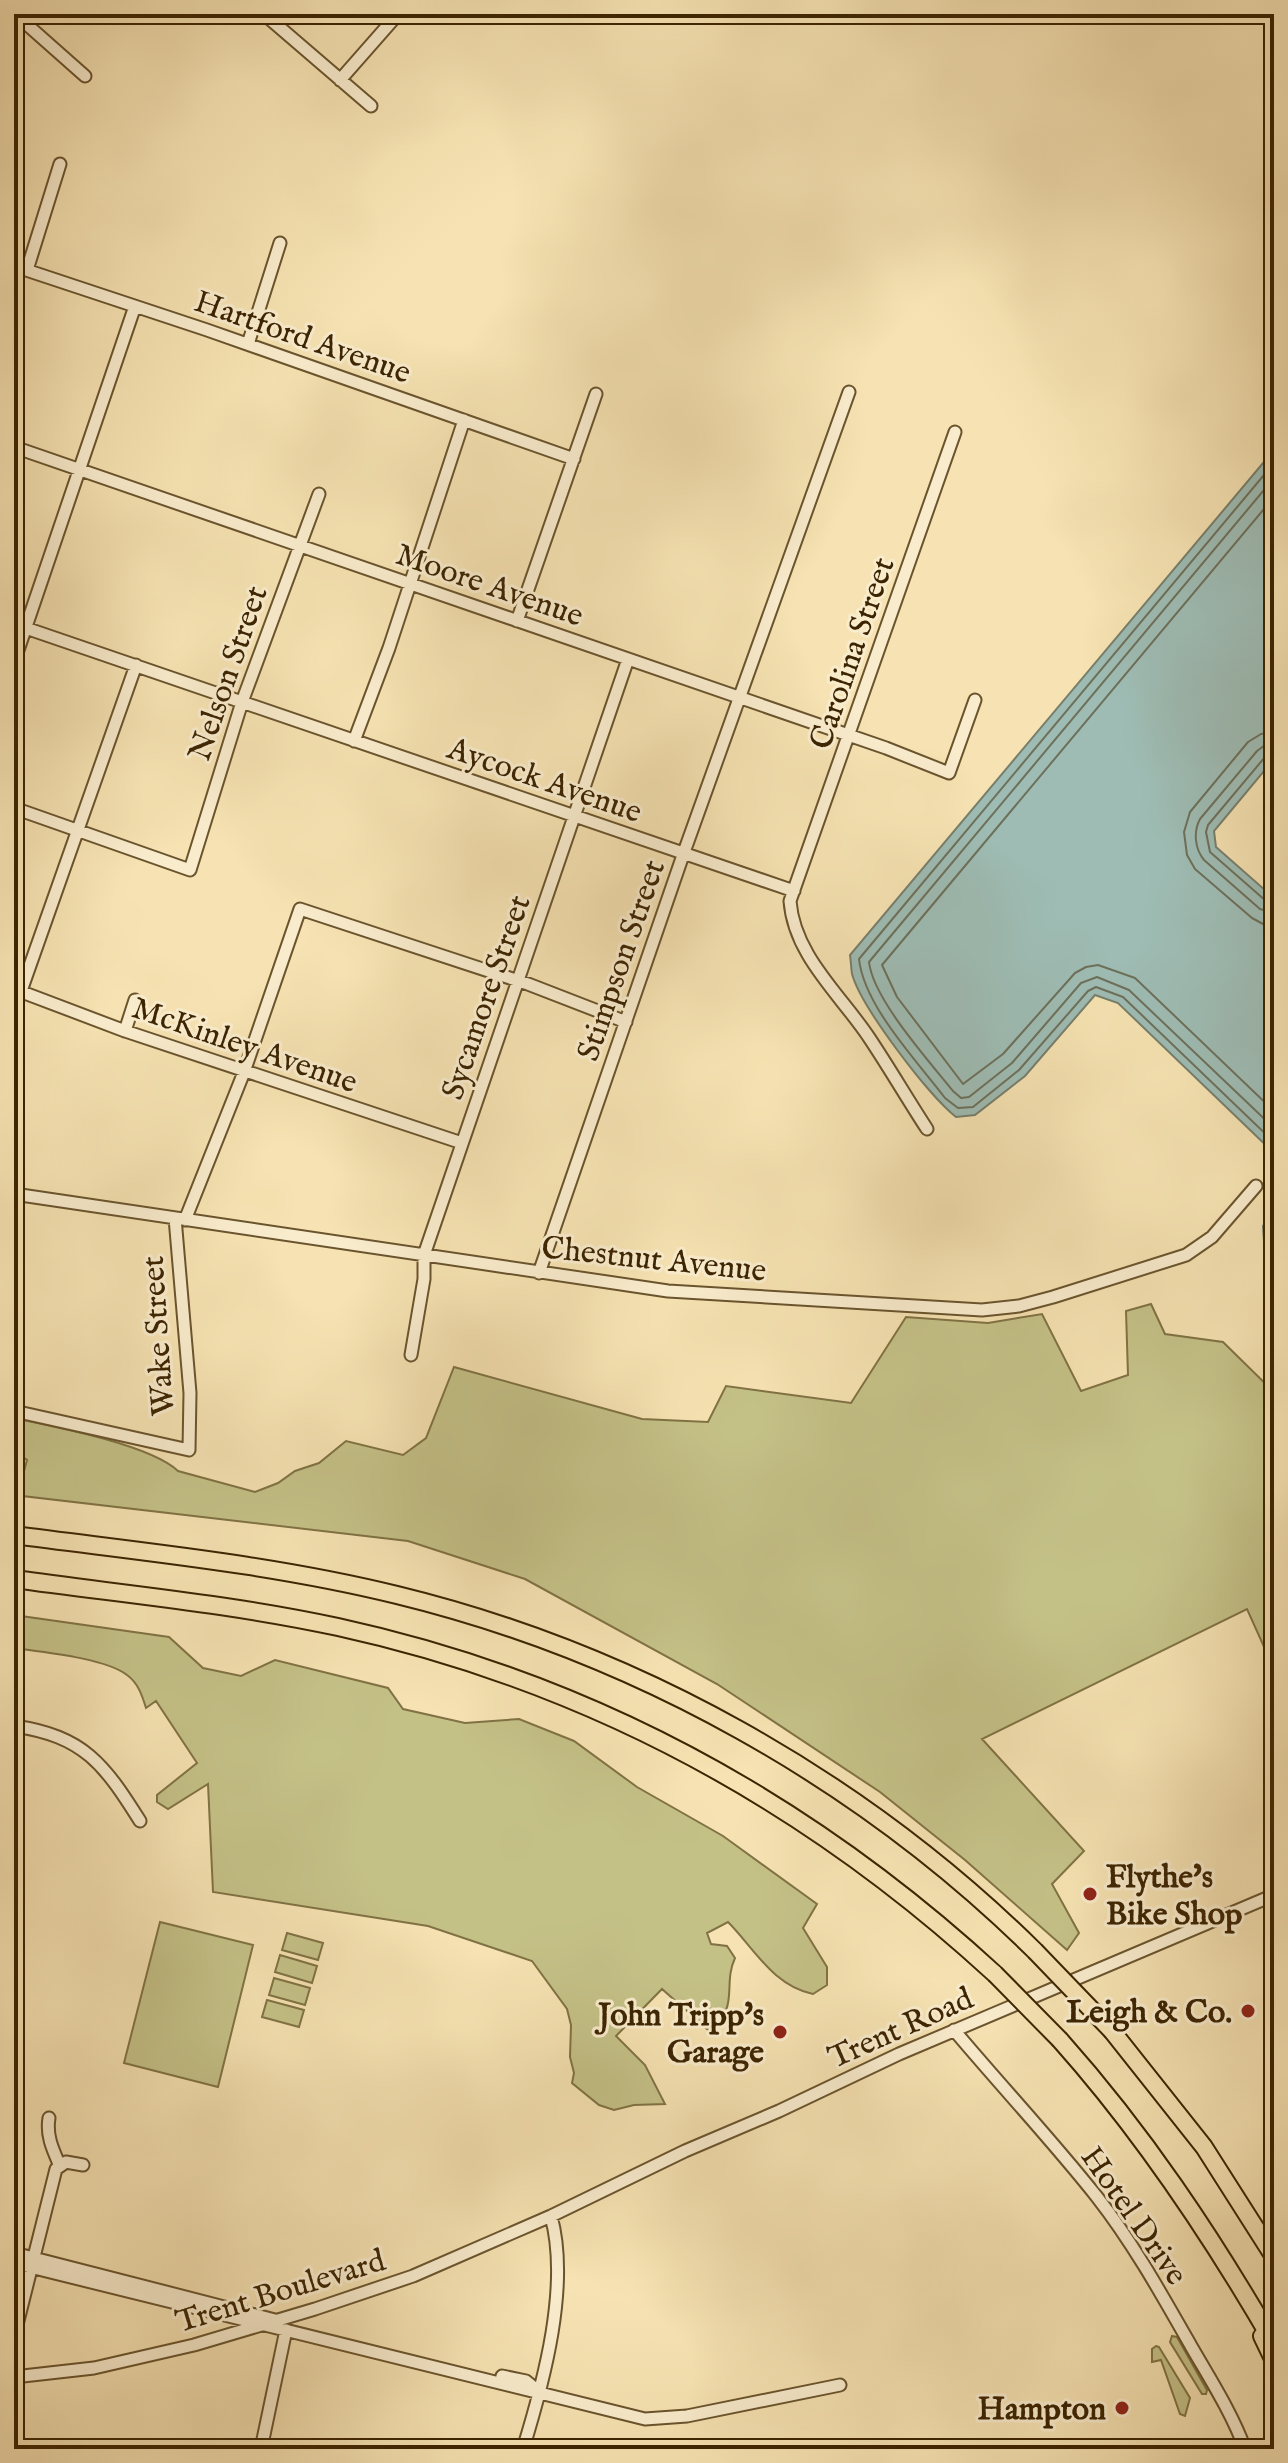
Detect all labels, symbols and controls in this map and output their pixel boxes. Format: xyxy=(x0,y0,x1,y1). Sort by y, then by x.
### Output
street label: Hartford Avenue xyxy=(189,282,416,395)
street label: Moore Avenue xyxy=(390,535,588,638)
street label: Carolina Street xyxy=(801,552,905,755)
street label: Nelson Street xyxy=(180,581,278,767)
street label: Aycock Avenue xyxy=(441,729,647,834)
street label: Stimpson Street xyxy=(569,855,676,1067)
street label: Sycamore Street xyxy=(433,890,542,1105)
street label: McKinley Avenue xyxy=(126,989,362,1104)
street label: Chestnut Avenue xyxy=(539,1228,768,1293)
street label: Wake Street xyxy=(133,1254,186,1417)
place label: Flythe's Bike Shop xyxy=(1106,1858,1242,1936)
marker: Flythe's Bike Shop xyxy=(1081,1885,1099,1903)
street label: Trent Road xyxy=(822,1979,981,2079)
place label: Leigh & Co. xyxy=(1066,1993,1232,2034)
place label: John Tripp's Garage xyxy=(594,1996,764,2074)
marker: Leigh & Co. xyxy=(1239,2002,1257,2020)
marker: John Tripp's Garage xyxy=(771,2023,789,2041)
street label: Hotel Drive xyxy=(1070,2139,1196,2294)
street label: Trent Boulevard xyxy=(171,2241,391,2344)
place label: Hampton xyxy=(978,2390,1106,2431)
marker: Hampton xyxy=(1113,2399,1131,2417)

